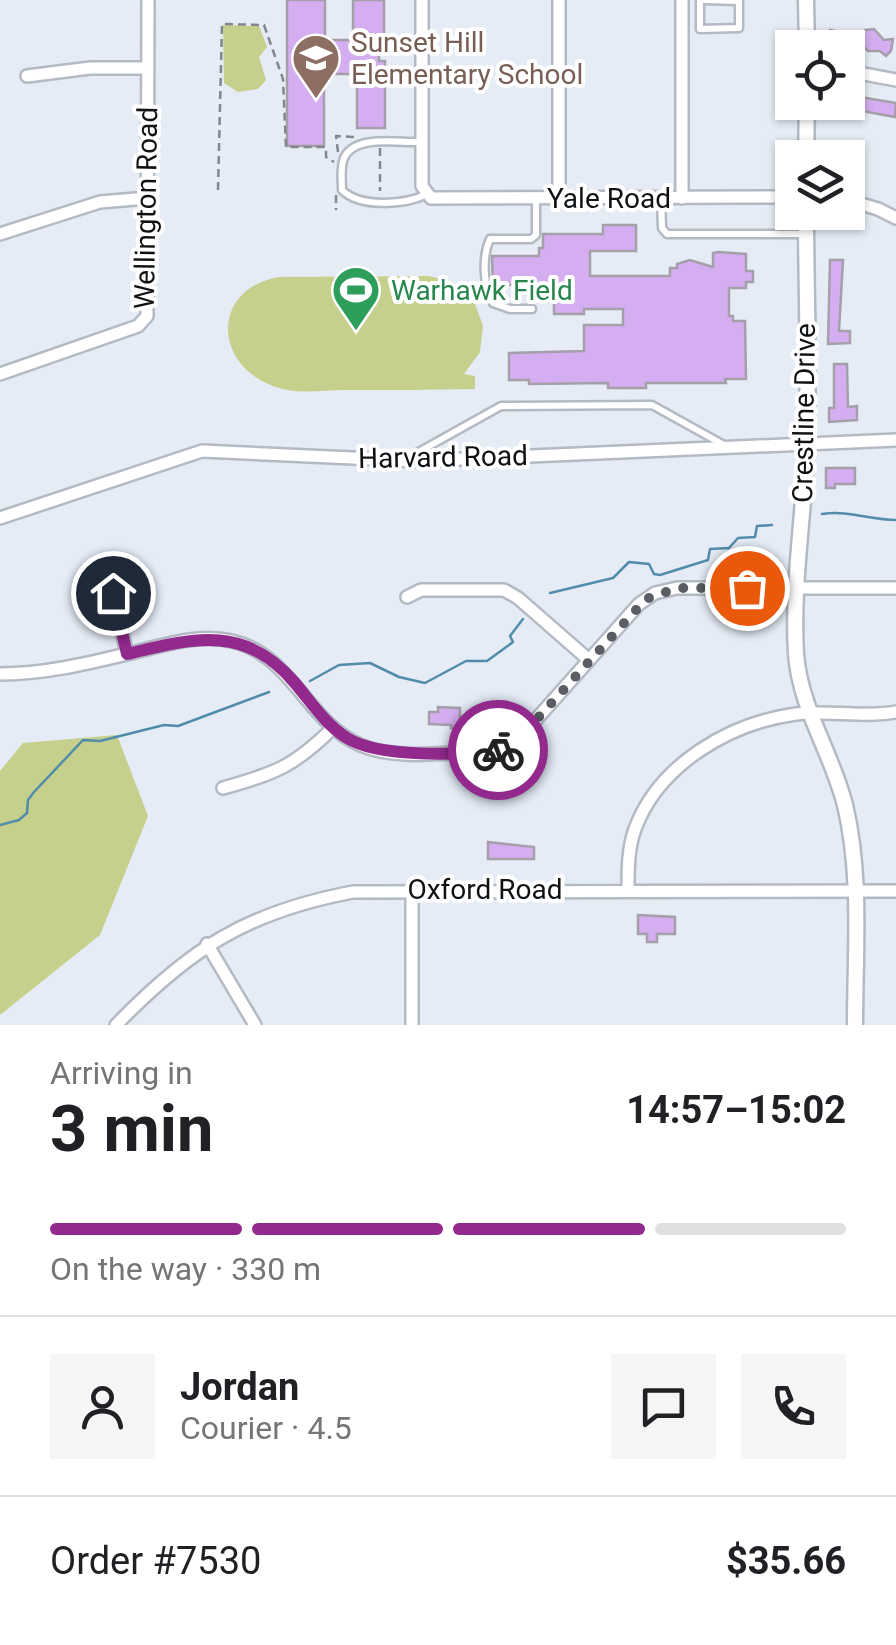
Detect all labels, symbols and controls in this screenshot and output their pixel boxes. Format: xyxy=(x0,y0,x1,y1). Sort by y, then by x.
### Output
place label: Sunset Hill Elementary School xyxy=(351,26,583,91)
map controls xyxy=(775,30,865,230)
button: locate xyxy=(775,30,865,120)
school or university icon: Sunset Hill Elementary School xyxy=(290,32,342,100)
street label: Wellington Road xyxy=(128,107,164,309)
button: layers xyxy=(775,140,865,230)
street label: Yale Road xyxy=(547,182,671,215)
sports icon: Warhawk Field xyxy=(330,264,382,332)
place label: Warhawk Field xyxy=(391,274,573,307)
street label: Crestline Drive xyxy=(786,323,822,503)
street label: Harvard Road xyxy=(358,439,528,475)
pin xyxy=(705,546,790,631)
pin xyxy=(71,551,156,636)
icon: bag xyxy=(720,561,775,616)
icon: home xyxy=(86,566,141,621)
courier xyxy=(448,700,548,800)
icon: bike xyxy=(471,723,526,778)
street label: Oxford Road xyxy=(407,873,563,906)
text: Arriving in xyxy=(50,1054,193,1092)
text: 14:57–15:02 xyxy=(626,1088,846,1132)
text: 3 min xyxy=(50,1091,213,1167)
text: On the way · 330 m xyxy=(50,1250,321,1288)
button: person xyxy=(50,1354,155,1459)
button: chat xyxy=(611,1354,716,1459)
button: phone xyxy=(741,1354,846,1459)
text: Jordan xyxy=(180,1365,299,1409)
text: Courier · 4.5 xyxy=(180,1409,352,1447)
text: Order #7530 xyxy=(50,1539,261,1583)
text: $35.66 xyxy=(726,1539,846,1583)

